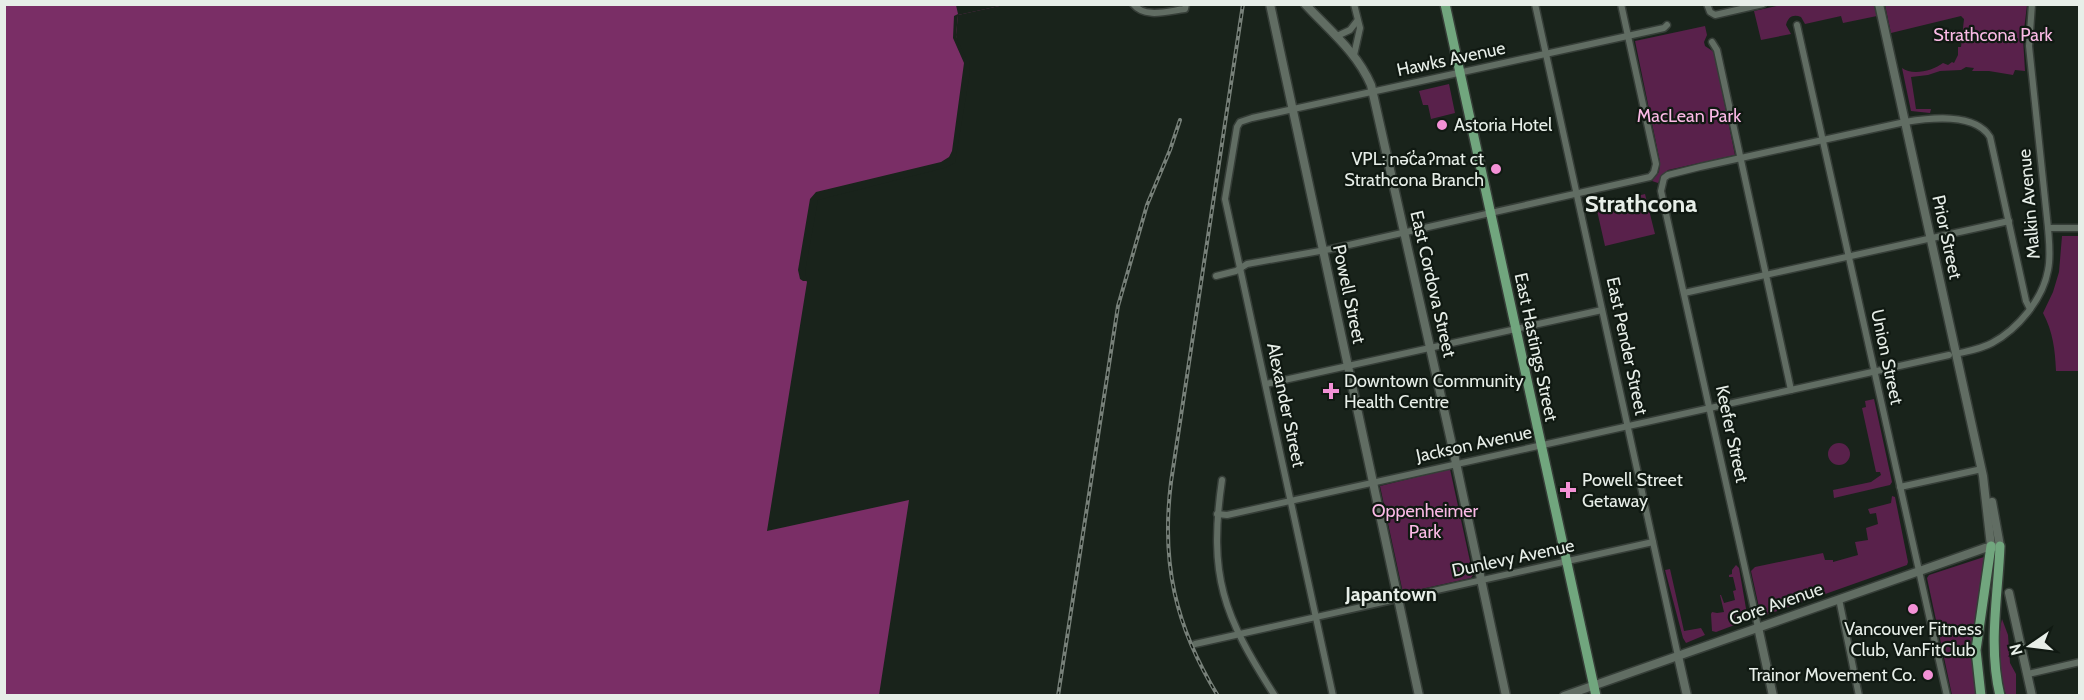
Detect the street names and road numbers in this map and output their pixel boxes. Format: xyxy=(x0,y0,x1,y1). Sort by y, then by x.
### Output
street label: Hawks Avenue xyxy=(1395,37,1507,81)
street label: Malkin Avenue xyxy=(2013,148,2045,260)
street label: Prior Street xyxy=(1927,193,1967,281)
street label: East Cordova Street xyxy=(1405,209,1461,359)
street label: Powell Street xyxy=(1328,242,1370,346)
street label: East Hastings Street xyxy=(1509,271,1563,423)
street label: East Pender Street xyxy=(1602,275,1652,417)
street label: Union Street xyxy=(1866,307,1908,407)
street label: Alexander Street xyxy=(1262,341,1310,469)
street label: Keefer Street xyxy=(1711,383,1753,485)
street label: Jackson Avenue xyxy=(1413,421,1534,467)
street label: Dunlevy Avenue xyxy=(1450,534,1576,582)
street label: Gore Avenue xyxy=(1726,578,1826,630)

